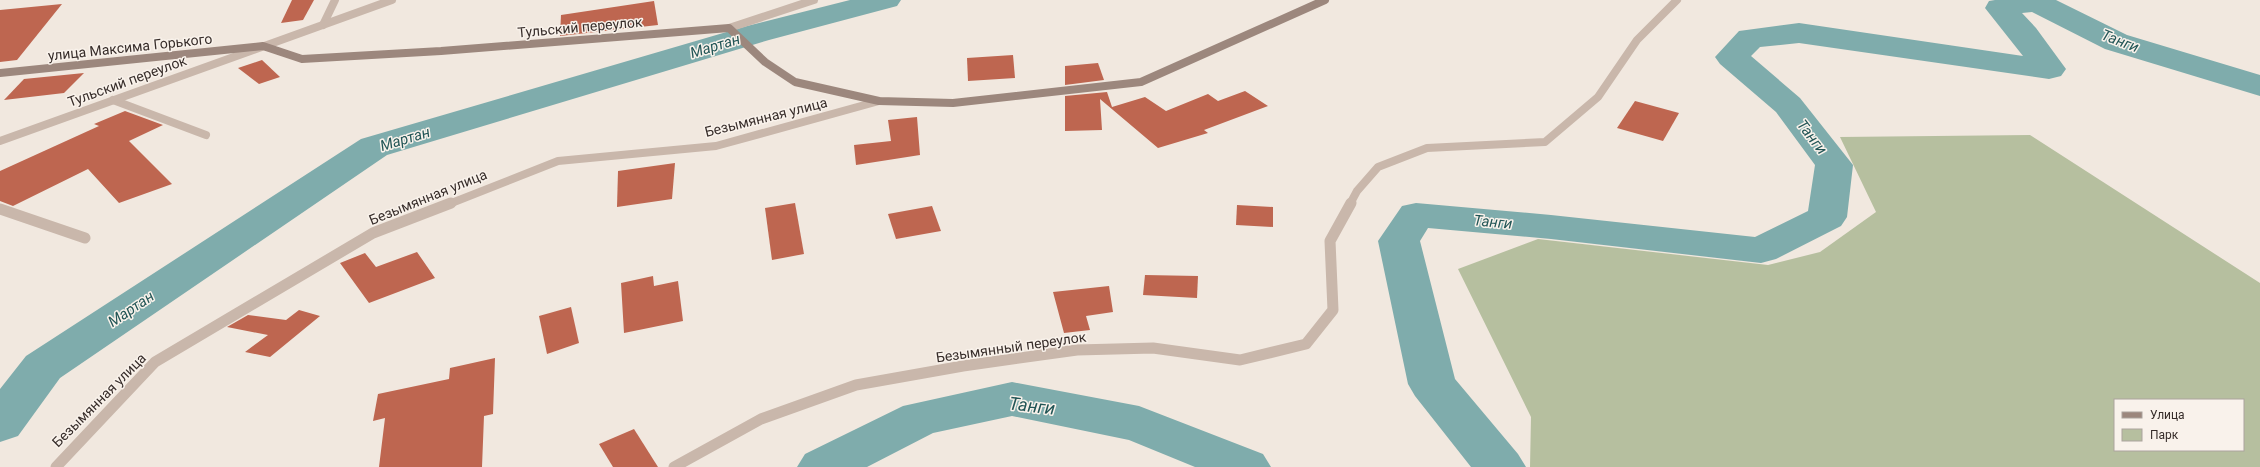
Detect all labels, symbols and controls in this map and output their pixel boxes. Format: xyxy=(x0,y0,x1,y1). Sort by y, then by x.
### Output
street label: Тульский переулок xyxy=(517,14,643,40)
water label: Танги xyxy=(2099,26,2141,56)
street label: улица Максима Горького xyxy=(47,30,213,64)
water label: Мартан xyxy=(688,30,742,62)
street label: Тульский переулок xyxy=(65,52,189,110)
street label: Безымянная улица xyxy=(703,94,829,140)
water label: Танги xyxy=(1793,116,1831,158)
water label: Мартан xyxy=(378,123,432,155)
street label: Безымянная улица xyxy=(367,166,489,228)
water label: Танги xyxy=(1473,211,1513,233)
water label: Мартан xyxy=(105,287,157,331)
street label: Безымянный переулок xyxy=(935,328,1088,365)
street label: Безымянная улица xyxy=(49,350,149,450)
water label: Танги xyxy=(1008,392,1056,419)
legend xyxy=(2114,399,2244,451)
text: Улица xyxy=(2150,408,2185,422)
text: Парк xyxy=(2150,428,2179,442)

